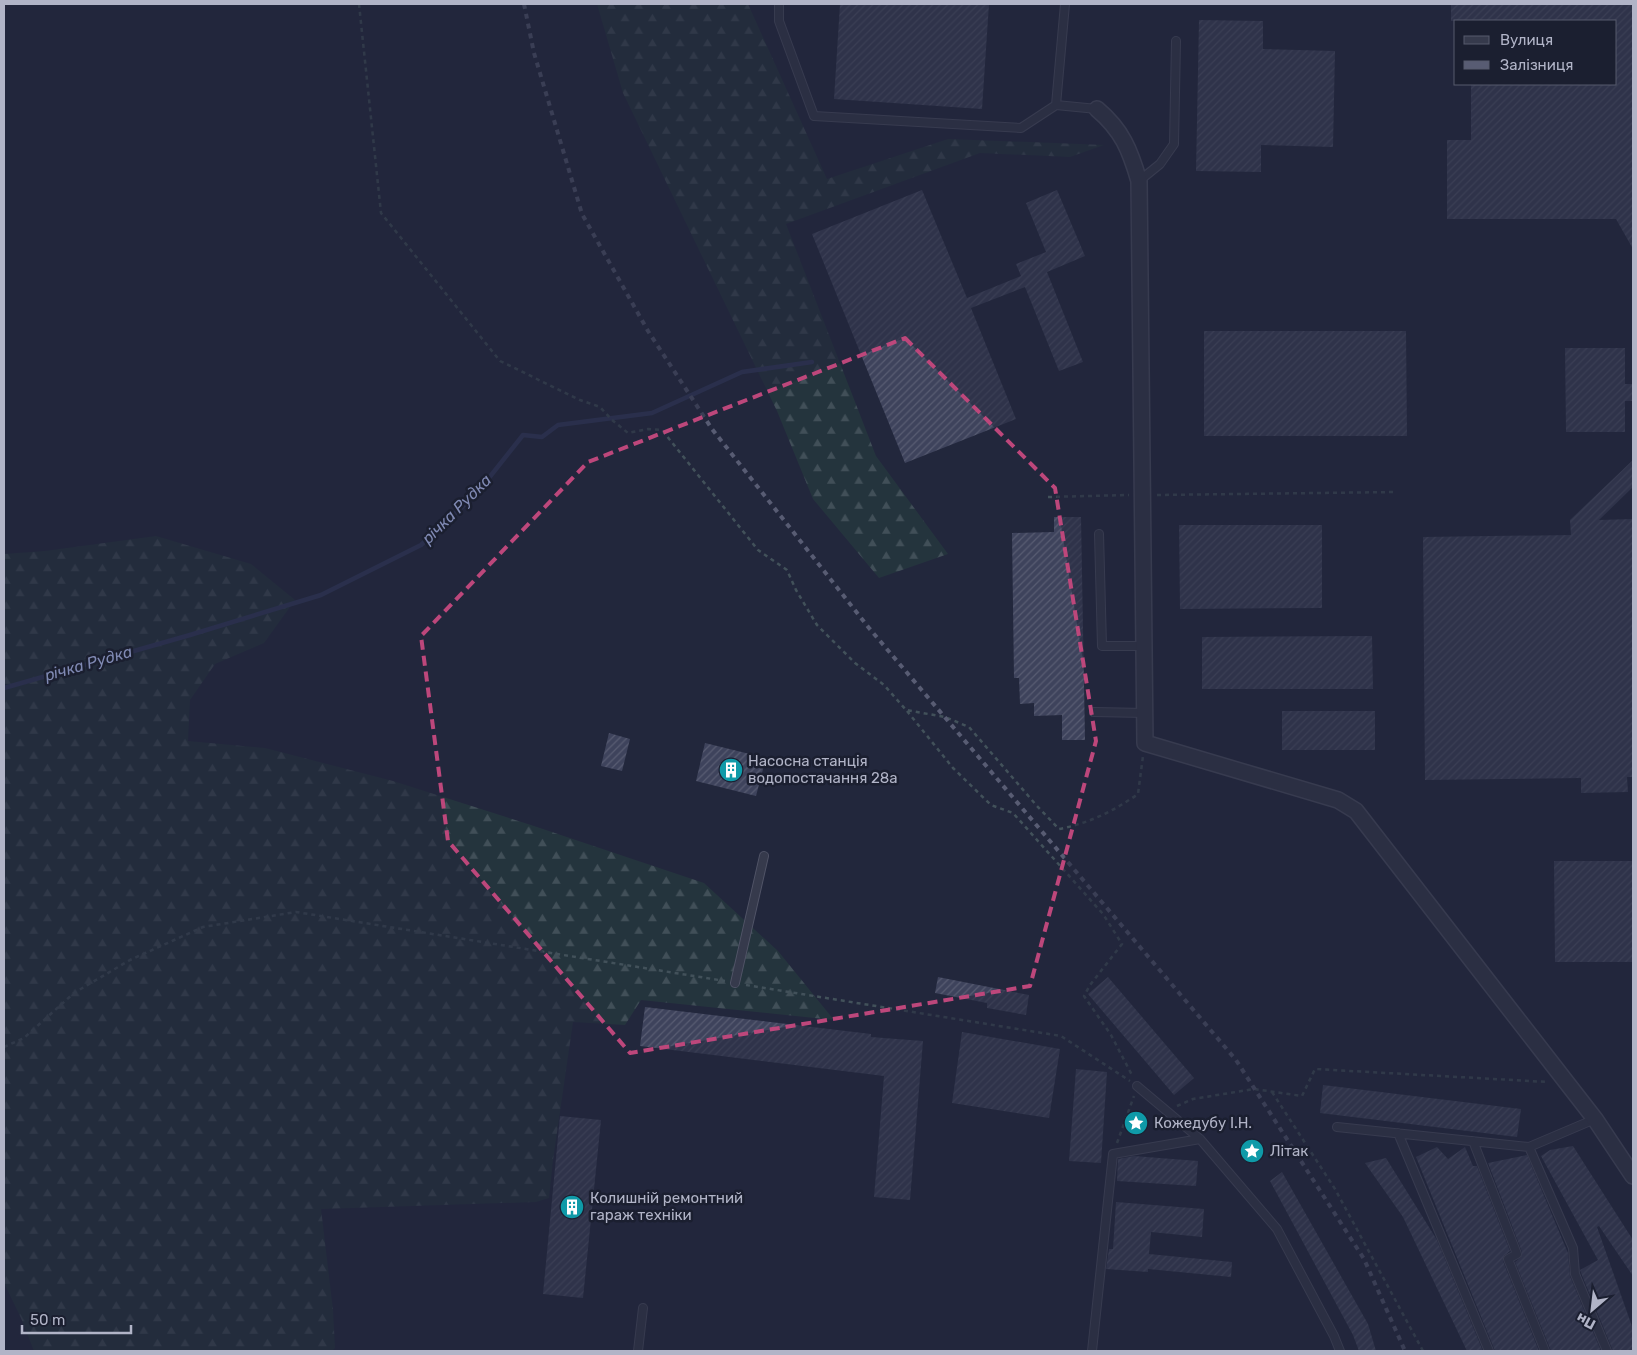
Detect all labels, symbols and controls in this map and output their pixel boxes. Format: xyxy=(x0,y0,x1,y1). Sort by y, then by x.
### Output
legend xyxy=(1454,20,1617,85)
text: Вулиця xyxy=(1500,31,1553,49)
text: Залізниця xyxy=(1500,56,1573,74)
water label: річка Рудка xyxy=(418,471,495,548)
water label: річка Рудка xyxy=(42,642,134,685)
place label: Насосна станція водопостачання 28а xyxy=(748,752,898,787)
building icon: Насосна станція водопостачання 28а xyxy=(718,757,744,783)
place icon: Кожедубу І.Н. xyxy=(1123,1110,1149,1136)
place label: Кожедубу І.Н. xyxy=(1154,1114,1252,1132)
place icon: Літак xyxy=(1239,1138,1265,1164)
place label: Літак xyxy=(1270,1142,1308,1160)
place label: Колишній ремонтний гараж техніки xyxy=(590,1189,743,1224)
building icon: Колишній ремонтний гараж техніки xyxy=(559,1194,585,1220)
north arrow xyxy=(1567,1285,1617,1335)
scale bar xyxy=(22,1302,131,1334)
text: Пн xyxy=(1574,1309,1599,1333)
text: 50 m xyxy=(30,1311,65,1329)

